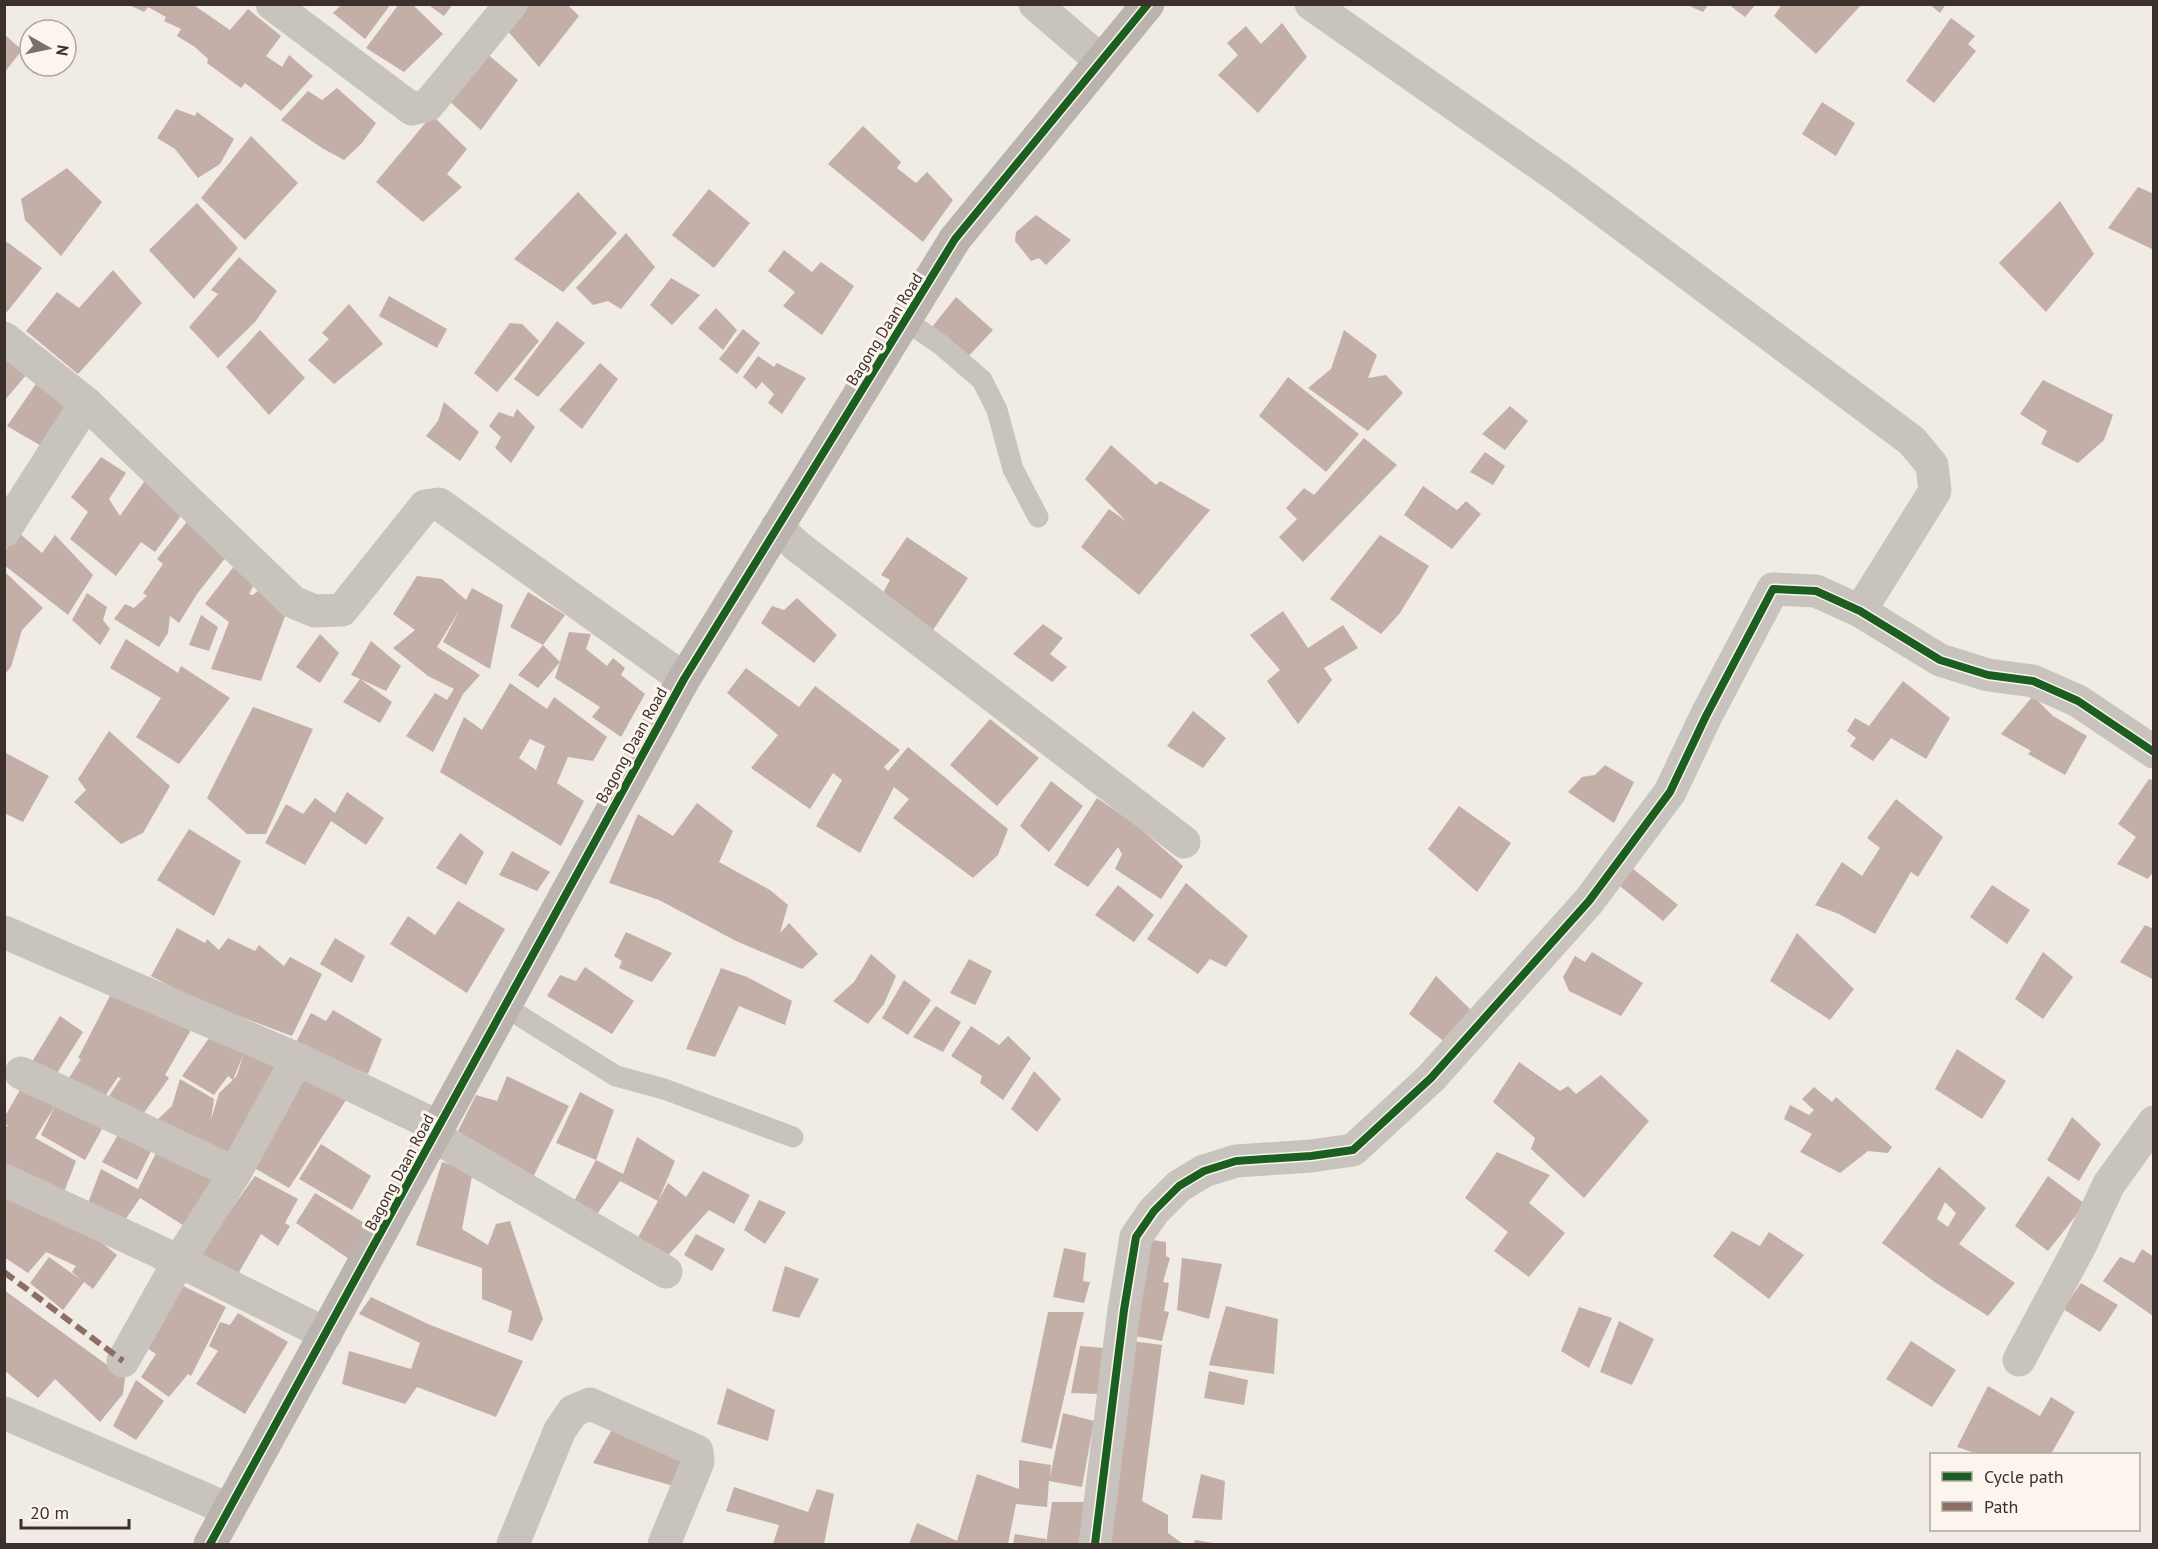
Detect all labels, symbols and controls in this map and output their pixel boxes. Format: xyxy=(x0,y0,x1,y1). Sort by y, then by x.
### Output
north arrow xyxy=(18,18,78,78)
text: N xyxy=(52,44,74,57)
street label: Bagong Daan Road xyxy=(841,269,927,389)
street label: Bagong Daan Road xyxy=(591,684,671,806)
street label: Bagong Daan Road xyxy=(360,1110,438,1234)
legend xyxy=(1930,1453,2140,1531)
text: Cycle path xyxy=(1984,1465,2064,1488)
scale bar xyxy=(21,1492,129,1530)
text: Path xyxy=(1984,1495,2018,1518)
text: 20 m xyxy=(30,1501,69,1524)

